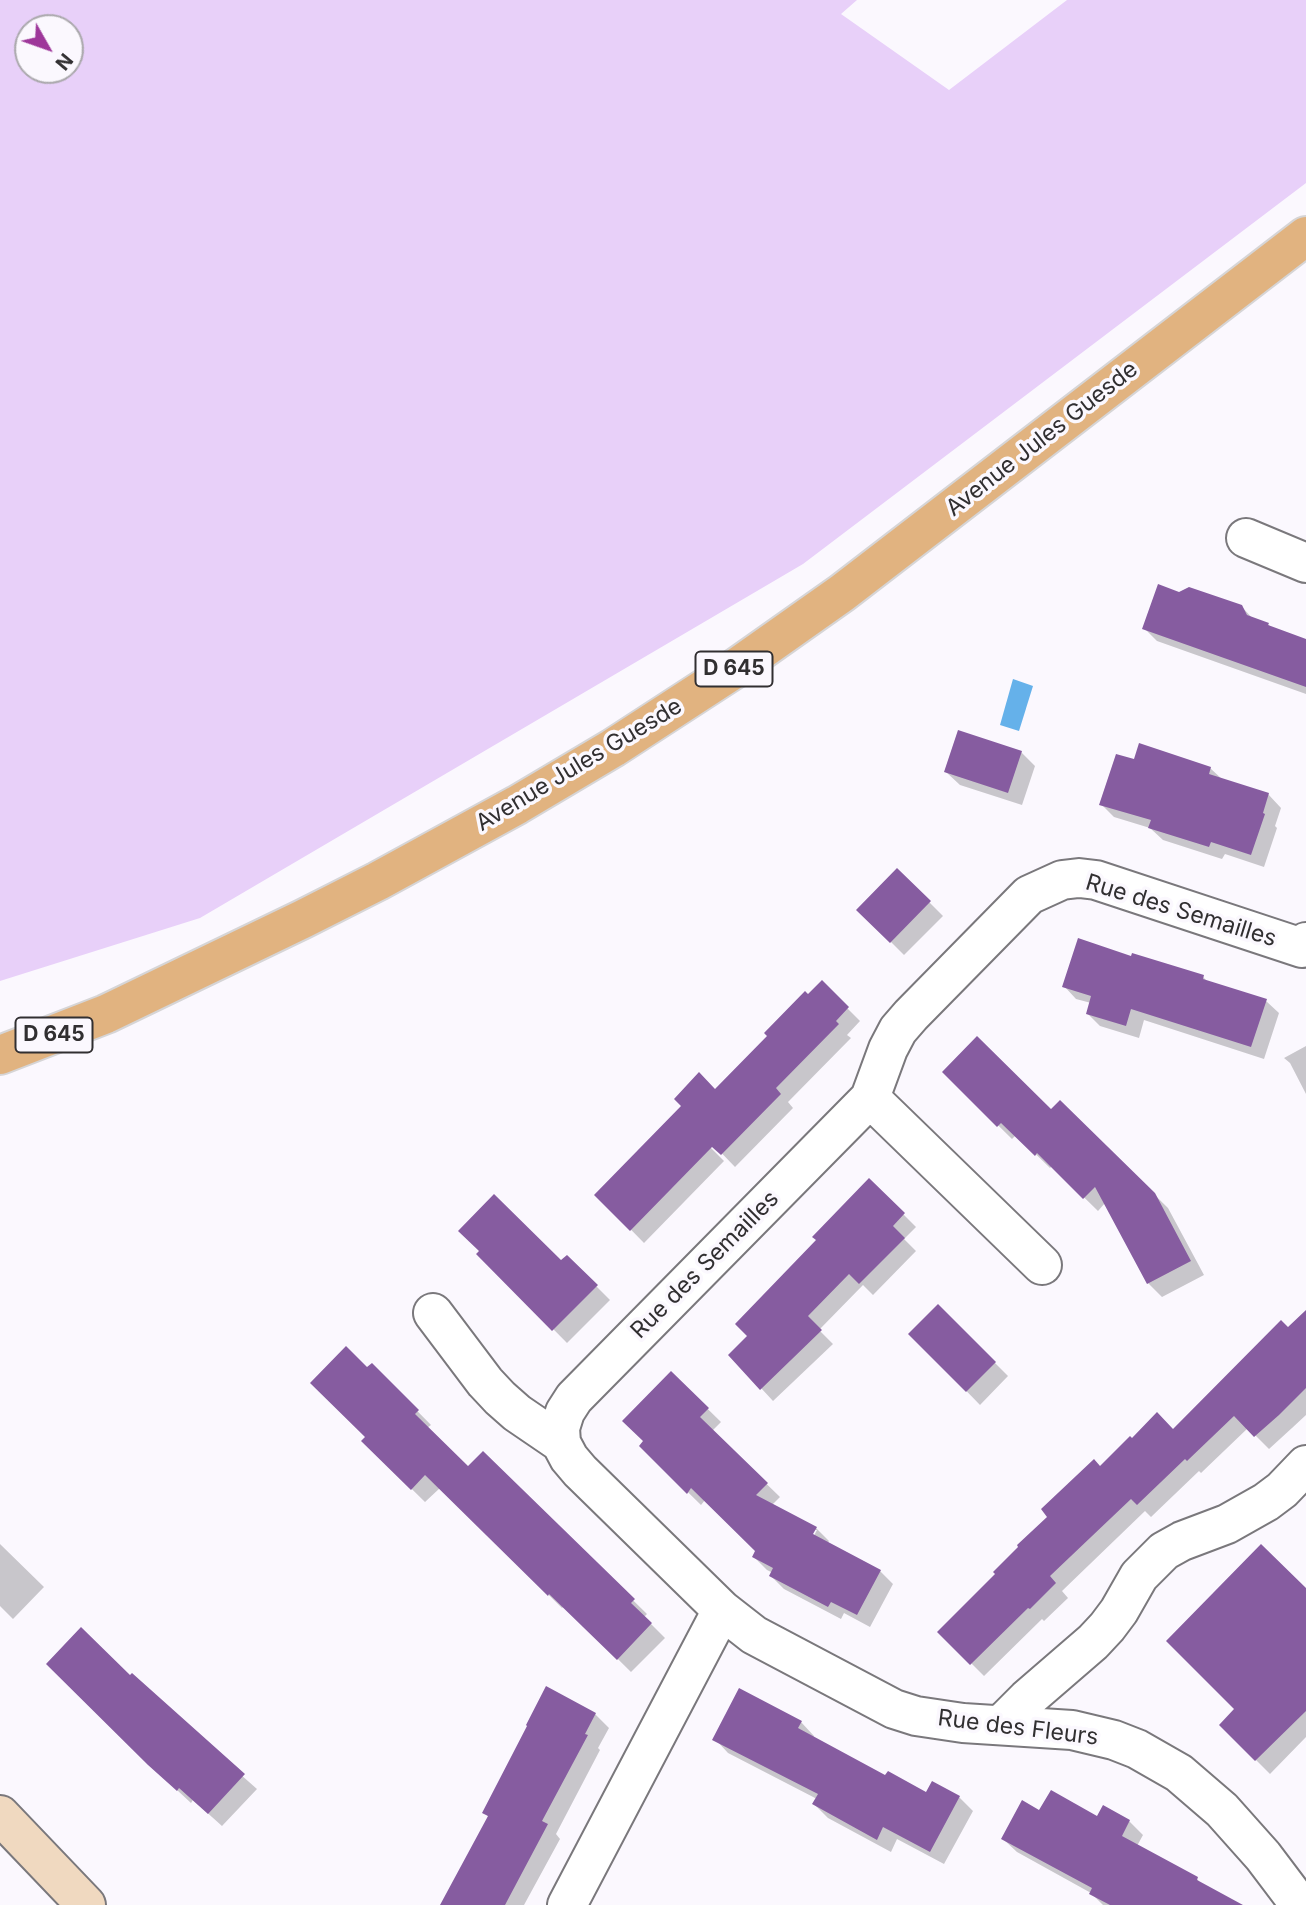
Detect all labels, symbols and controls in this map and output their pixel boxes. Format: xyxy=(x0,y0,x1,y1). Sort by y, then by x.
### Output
north arrow xyxy=(14,14,84,84)
text: N xyxy=(50,49,77,74)
street label: Avenue Jules Guesde xyxy=(941,356,1143,522)
road number: D 645 xyxy=(696,652,772,686)
street label: Avenue Jules Guesde xyxy=(471,693,687,837)
street label: Rue des Semailles xyxy=(1082,869,1280,953)
road number: D 645 xyxy=(16,1018,92,1052)
street label: Rue des Semailles xyxy=(625,1185,785,1345)
street label: Rue des Fleurs xyxy=(936,1704,1100,1752)

